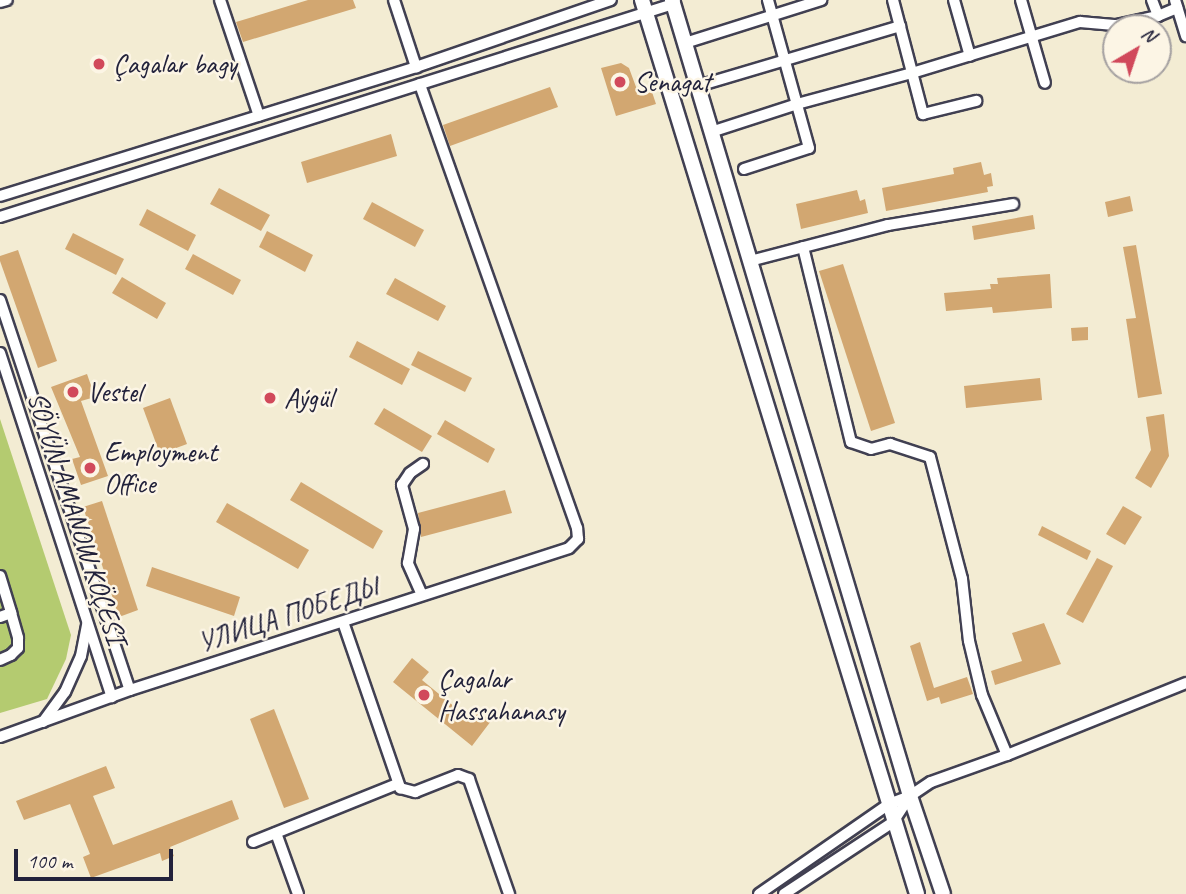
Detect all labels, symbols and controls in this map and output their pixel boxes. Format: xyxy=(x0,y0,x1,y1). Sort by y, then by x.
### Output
north arrow xyxy=(1102,14,1172,84)
text: N xyxy=(1137,21,1161,47)
place label: Çagalar bagy xyxy=(113,47,237,81)
marker: Çagalar bagy xyxy=(91,56,107,72)
place label: Senagat xyxy=(634,65,711,99)
marker: Senagat xyxy=(612,74,628,90)
place label: Vestel xyxy=(87,375,142,409)
place label: Aýgül xyxy=(284,381,333,415)
marker: Vestel xyxy=(65,384,81,400)
street label: SÖYÜN AMANOW KÖÇESI xyxy=(20,388,134,648)
marker: Aýgül xyxy=(262,390,278,406)
place label: Employment Office xyxy=(104,435,217,501)
marker: Employment Office xyxy=(82,460,98,476)
street label: УЛИЦА ПОБЕДЫ xyxy=(193,570,383,660)
place label: Çagalar Hassahanasy xyxy=(438,662,564,728)
marker: Çagalar Hassahanasy xyxy=(416,687,432,703)
scale bar xyxy=(18,834,177,878)
text: 100 m xyxy=(27,848,72,874)

